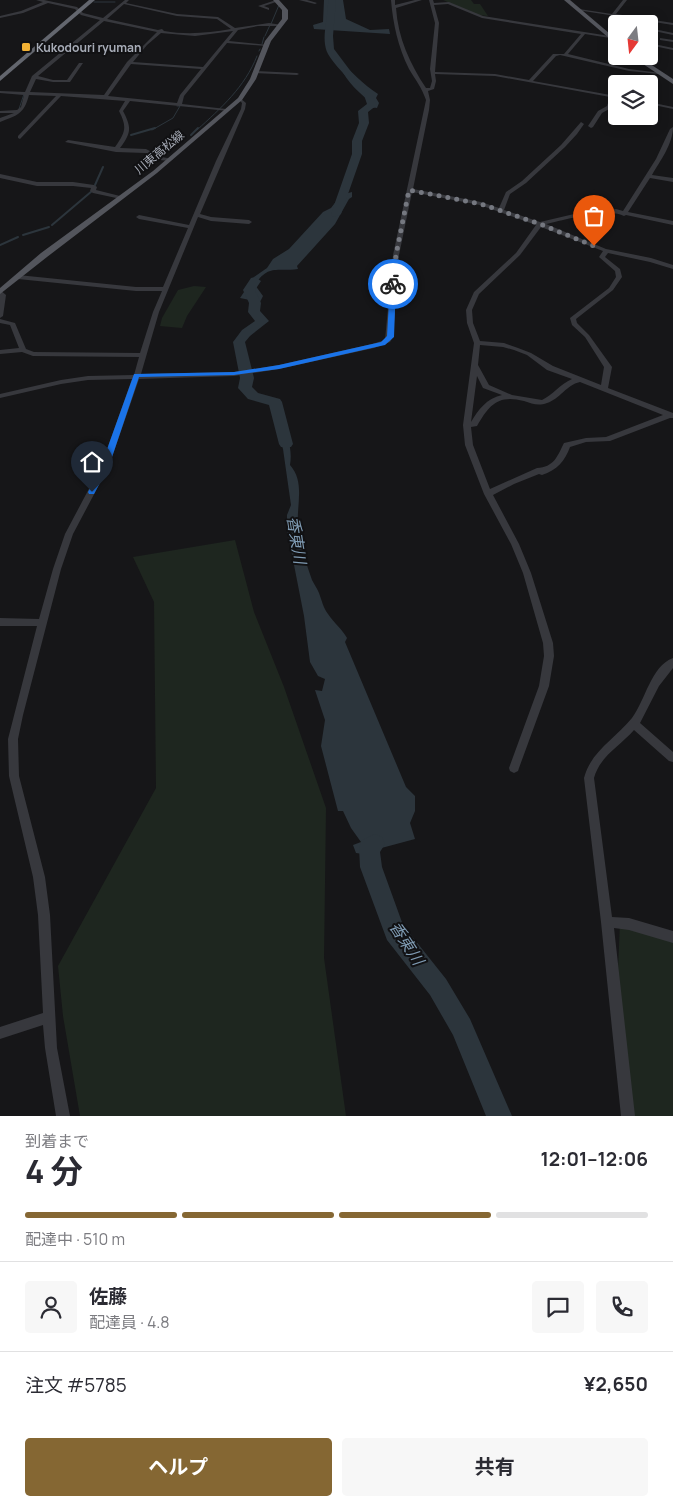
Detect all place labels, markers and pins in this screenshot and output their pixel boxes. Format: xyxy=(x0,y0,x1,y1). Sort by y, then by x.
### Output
place label: Kukodouri ryuman xyxy=(36,39,142,56)
marker: Kukodouri ryuman xyxy=(20,41,32,53)
pin xyxy=(573,195,615,246)
pin xyxy=(71,441,113,492)

